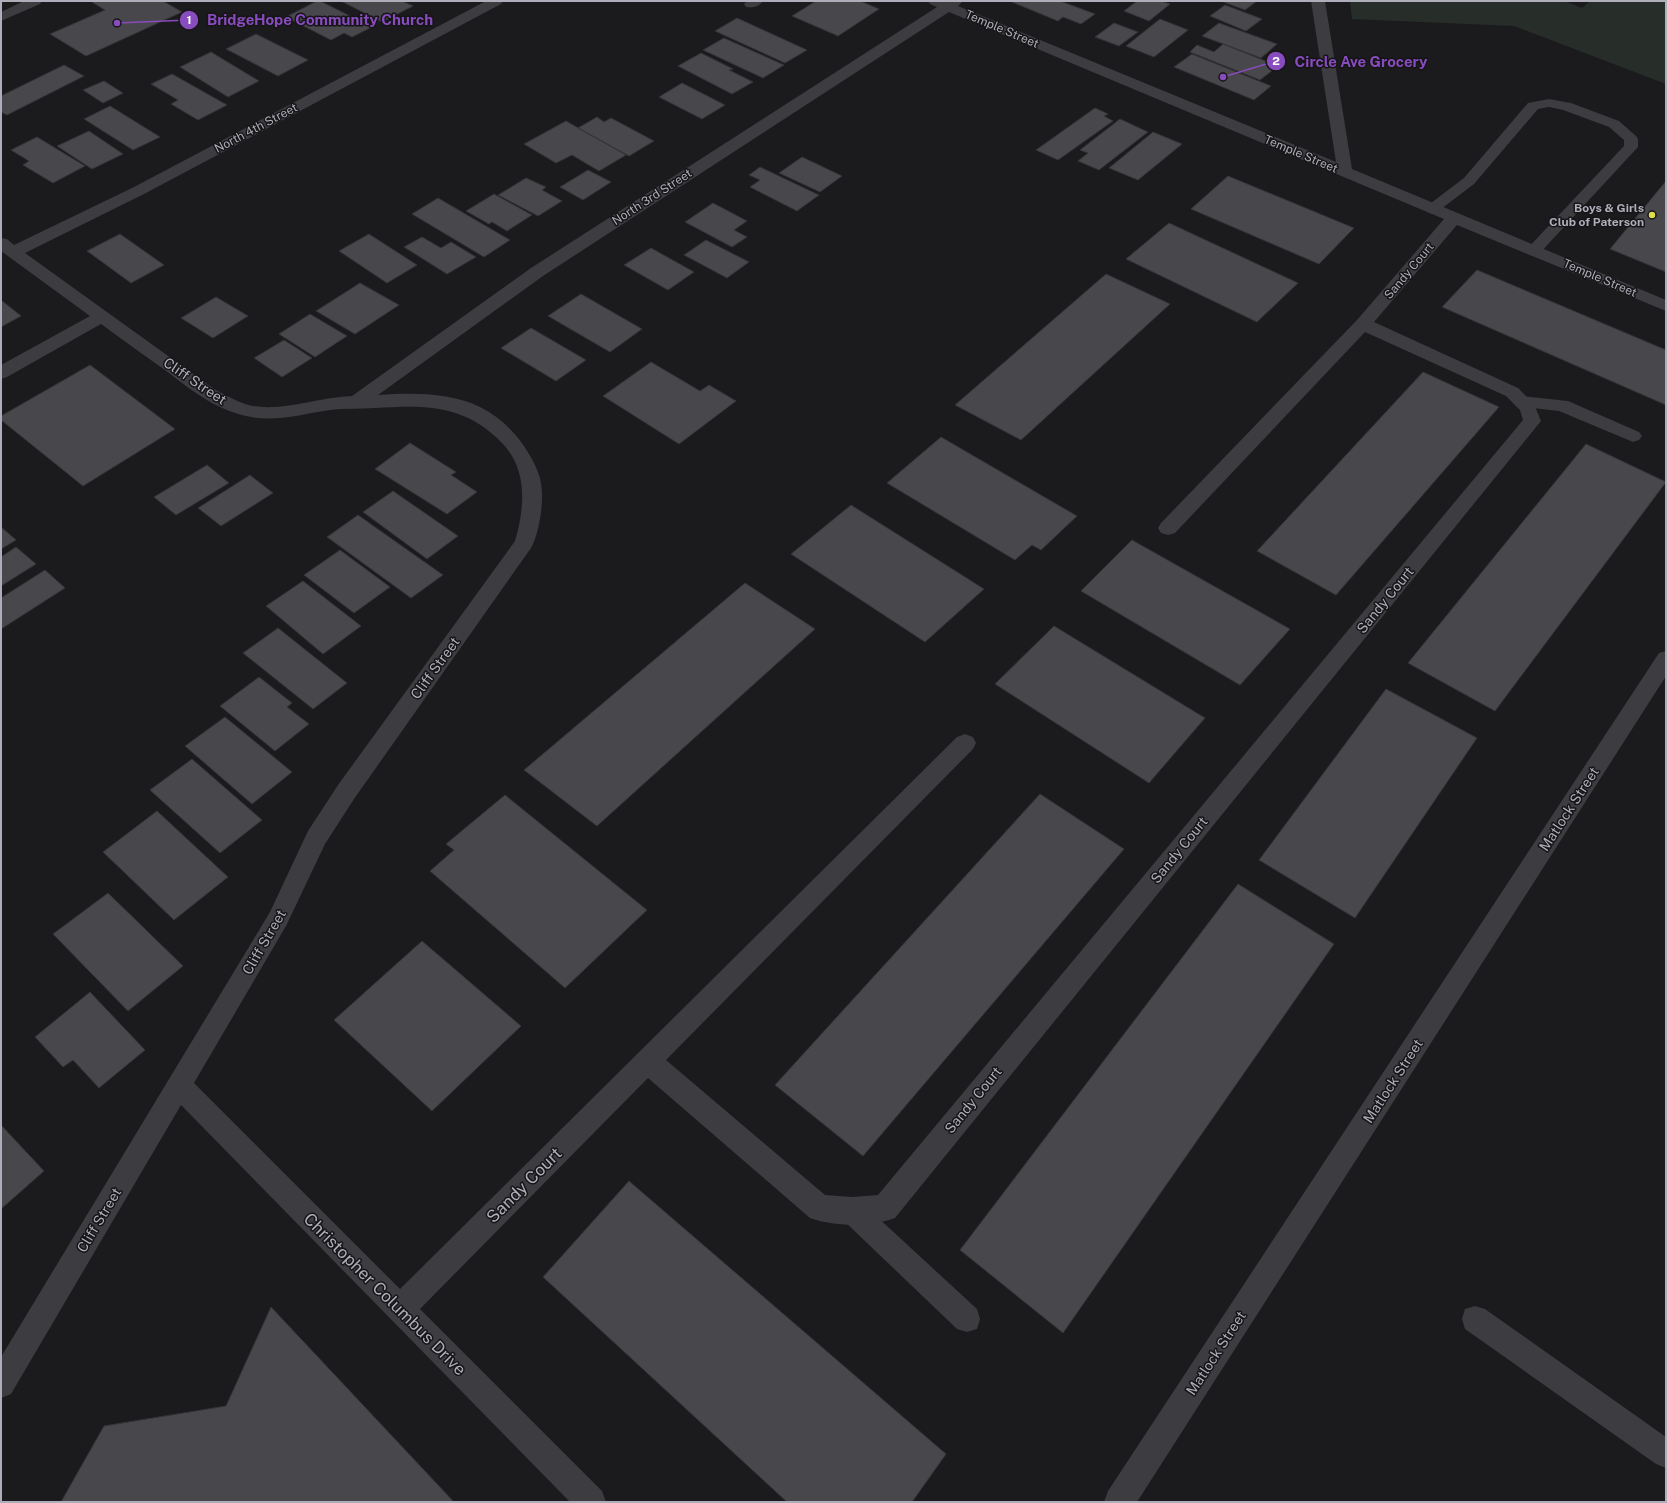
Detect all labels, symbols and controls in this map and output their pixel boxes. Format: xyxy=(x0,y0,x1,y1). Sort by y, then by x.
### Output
callout: BridgeHope Community Church xyxy=(179,7,442,34)
street label: Temple Street xyxy=(963,7,1041,51)
text: BridgeHope Community Church xyxy=(207,11,433,28)
text: 1 xyxy=(186,13,192,27)
callout: Circle Ave Grocery xyxy=(1266,48,1435,75)
text: Circle Ave Grocery xyxy=(1295,53,1428,70)
text: 2 xyxy=(1272,54,1280,68)
street label: North 4th Street xyxy=(212,100,300,156)
street label: Temple Street xyxy=(1262,132,1340,176)
street label: North 3rd Street xyxy=(610,166,695,228)
place label: Boys & Girls Club of Paterson xyxy=(1549,201,1644,229)
marker: Boys & Girls Club of Paterson xyxy=(1647,210,1657,220)
street label: Sandy Court xyxy=(1381,240,1437,302)
street label: Temple Street xyxy=(1561,256,1639,300)
street label: Cliff Street xyxy=(161,354,229,408)
street label: Sandy Court xyxy=(1353,564,1417,636)
street label: Cliff Street xyxy=(407,634,463,702)
street label: Matlock Street xyxy=(1536,764,1602,854)
street label: Sandy Court xyxy=(1147,814,1211,886)
street label: Cliff Street xyxy=(239,907,289,977)
street label: Matlock Street xyxy=(1360,1036,1426,1126)
street label: Sandy Court xyxy=(941,1064,1005,1136)
street label: Sandy Court xyxy=(482,1143,566,1227)
street label: Cliff Street xyxy=(74,1185,124,1255)
street label: Christopher Columbus Drive xyxy=(300,1209,470,1379)
street label: Matlock Street xyxy=(1183,1308,1249,1398)

